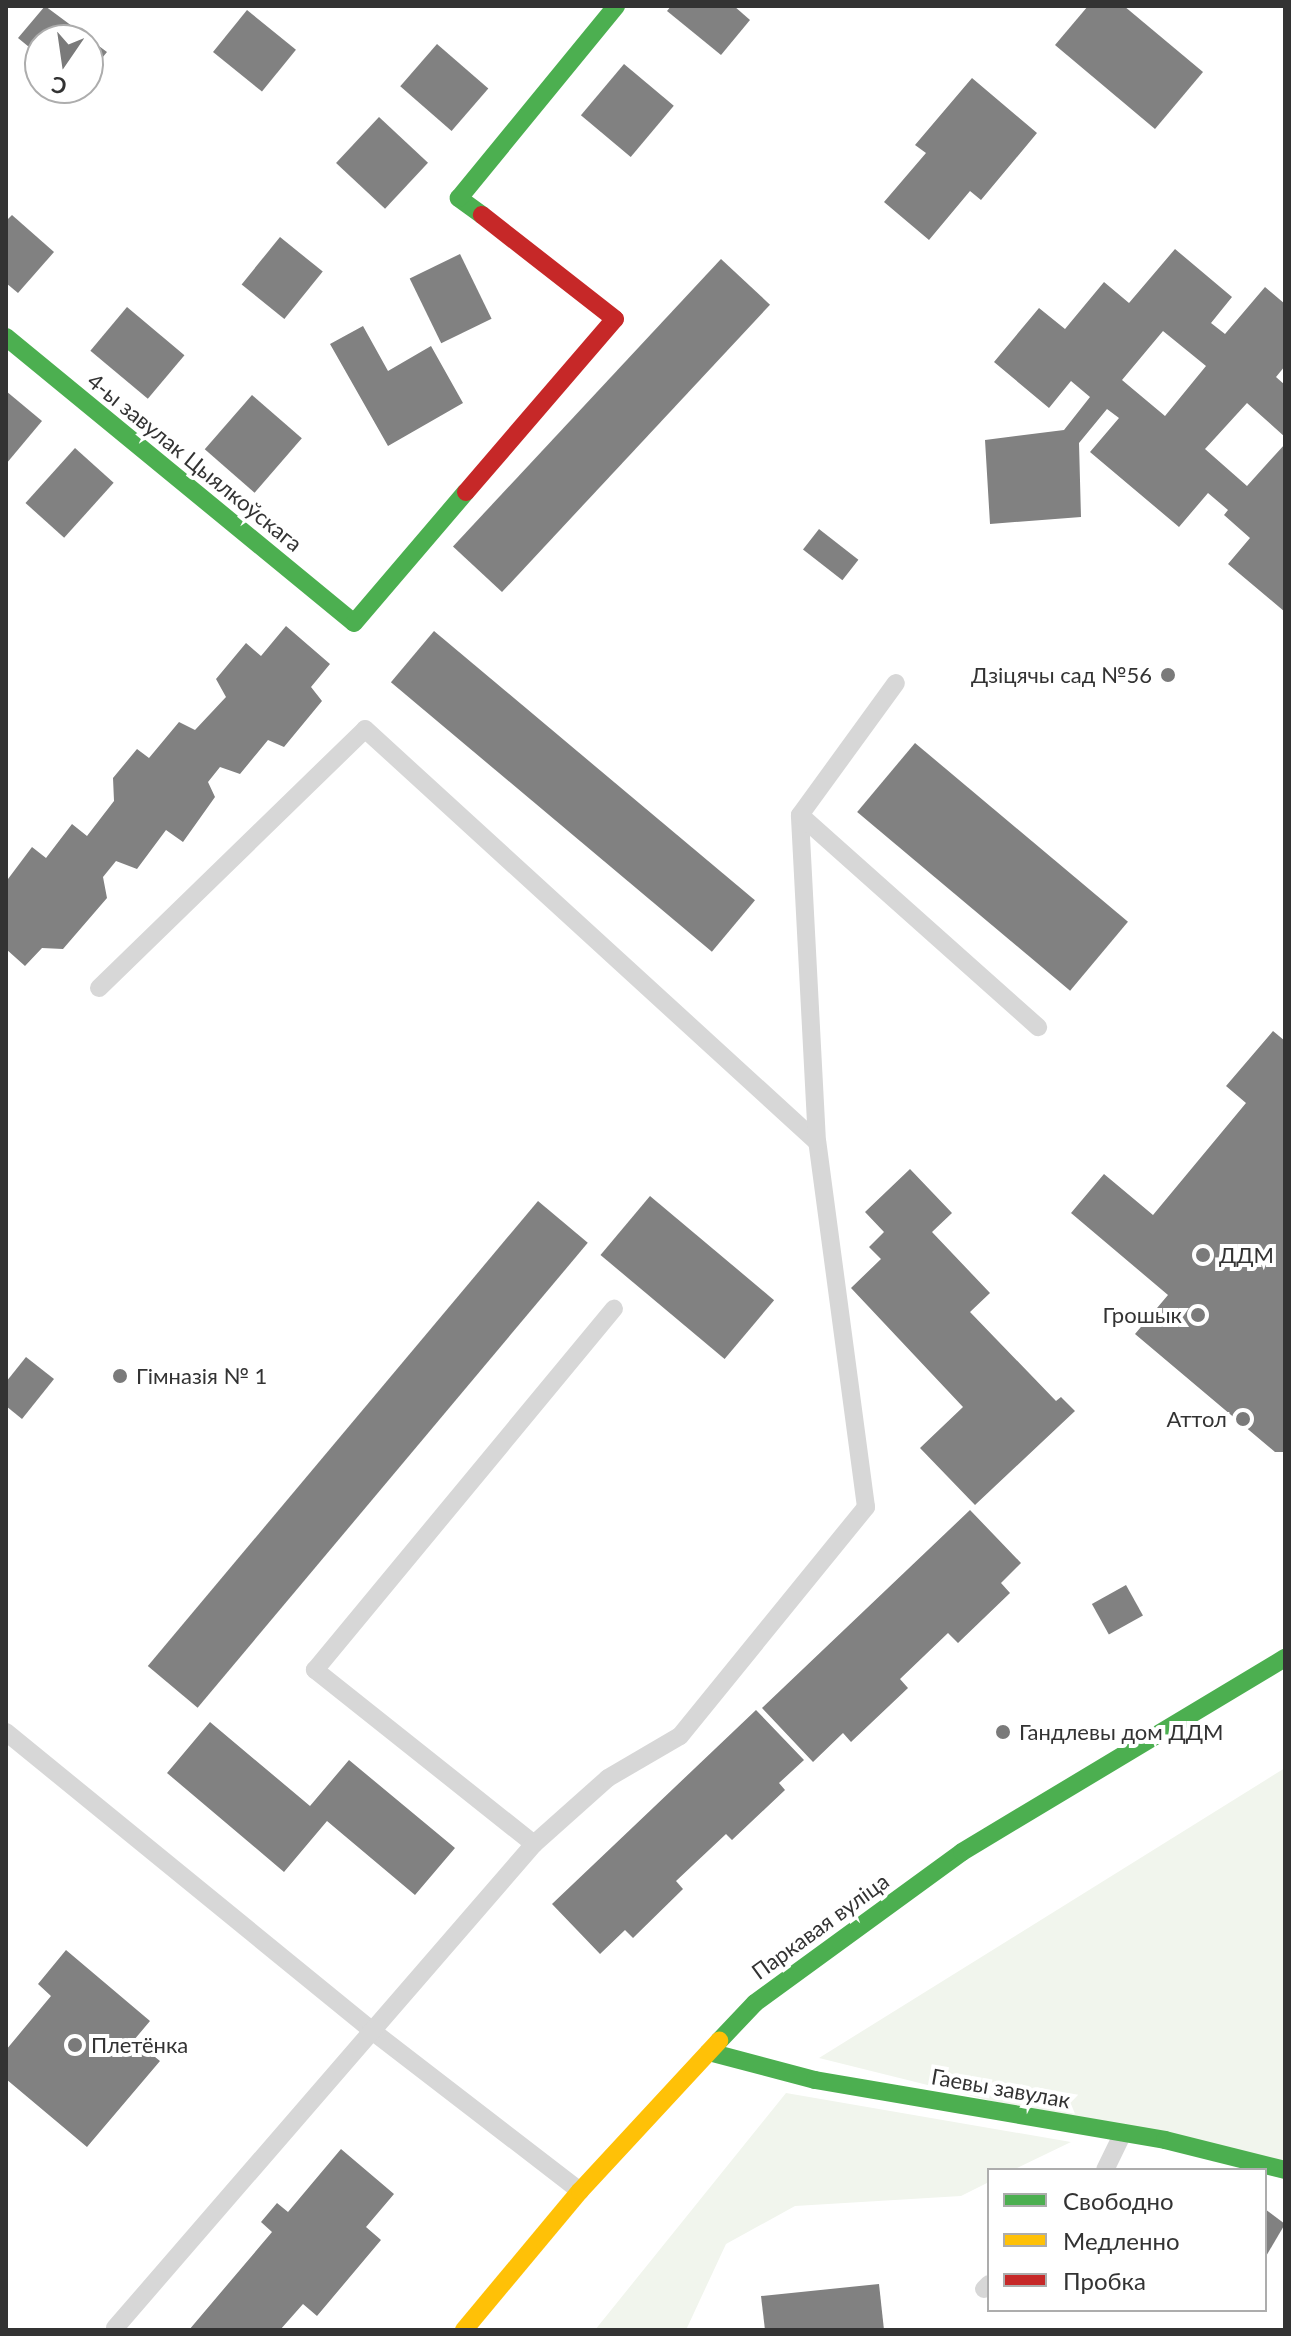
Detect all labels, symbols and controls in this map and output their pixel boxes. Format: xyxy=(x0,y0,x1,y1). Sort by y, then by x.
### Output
north arrow xyxy=(24,24,104,104)
text: С xyxy=(49,71,69,101)
street label: 4-ы завулак Цыялкоўскага xyxy=(82,367,308,557)
place label: Дзіцячы сад №56 xyxy=(971,662,1152,688)
marker: Дзіцячы сад №56 xyxy=(1159,666,1177,684)
place label: ДДМ xyxy=(1219,1242,1274,1268)
marker: ДДМ xyxy=(1194,1246,1212,1264)
place label: Грошык xyxy=(1103,1302,1182,1328)
marker: Грошык xyxy=(1189,1306,1207,1324)
place label: Гімназія № 1 xyxy=(136,1363,267,1389)
marker: Гімназія № 1 xyxy=(111,1367,129,1385)
place label: Аттол xyxy=(1167,1406,1227,1432)
marker: Аттол xyxy=(1234,1410,1252,1428)
place label: Гандлевы дом ДДМ xyxy=(1019,1719,1223,1745)
marker: Гандлевы дом ДДМ xyxy=(994,1723,1012,1741)
street label: Паркавая вуліца xyxy=(746,1867,894,1985)
place label: Плетёнка xyxy=(91,2032,188,2058)
marker: Плетёнка xyxy=(66,2036,84,2054)
street label: Гаевы завулак xyxy=(930,2063,1072,2113)
legend xyxy=(987,2168,1267,2312)
text: Свободно xyxy=(1063,2186,1174,2215)
text: Медленно xyxy=(1063,2226,1180,2255)
text: Пробка xyxy=(1063,2266,1146,2295)

